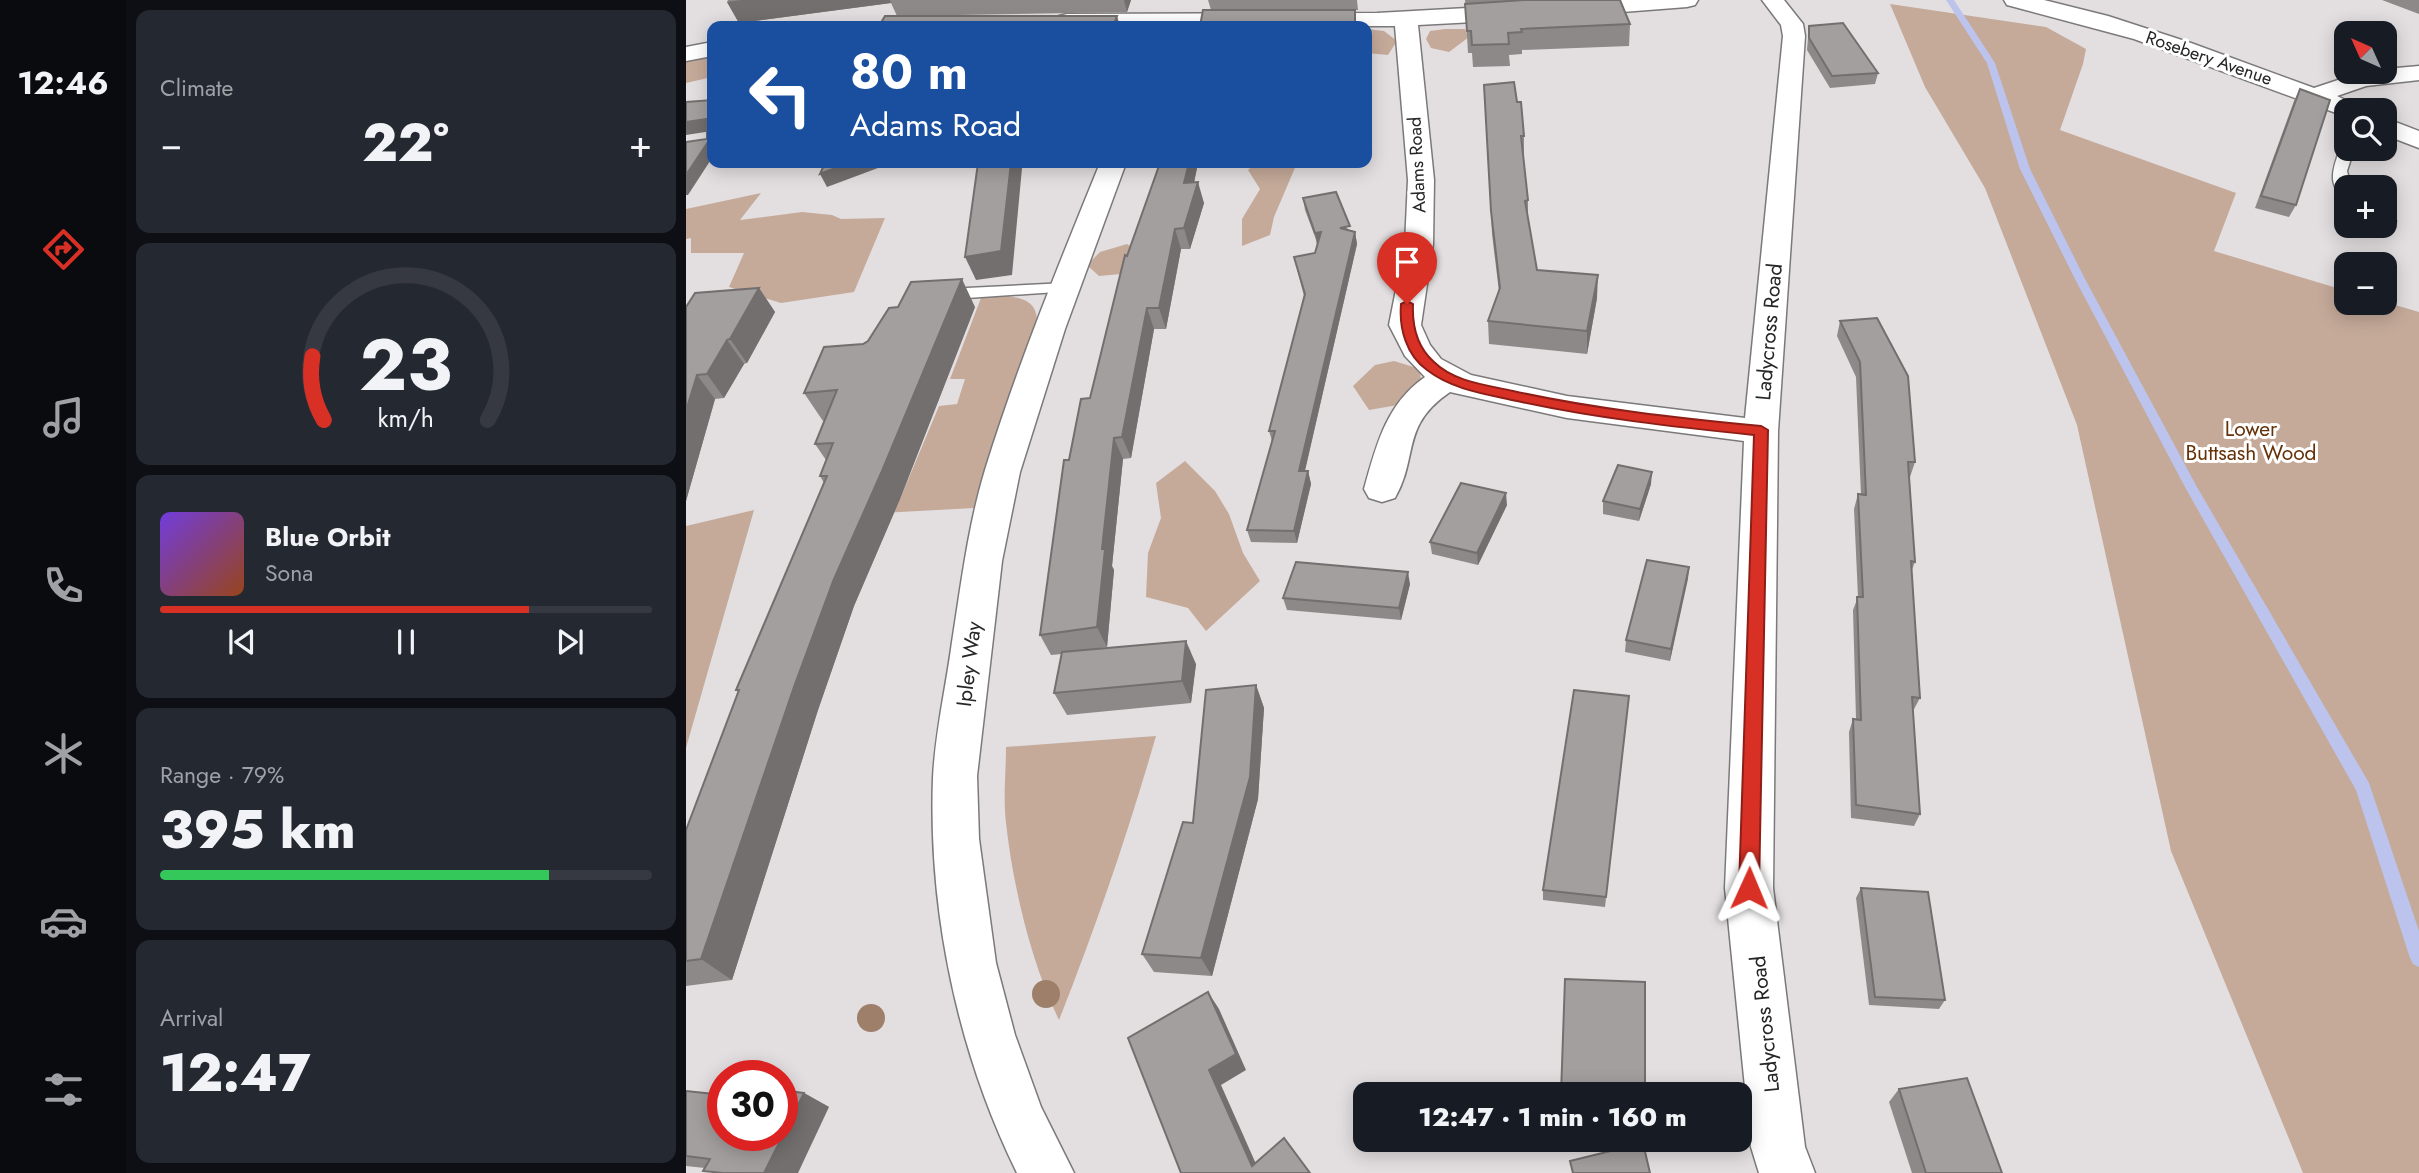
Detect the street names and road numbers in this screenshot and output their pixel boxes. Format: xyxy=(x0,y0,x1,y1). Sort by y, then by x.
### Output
street label: Rosebery Avenue xyxy=(2142,24,2276,92)
street label: Adams Road xyxy=(1401,116,1433,214)
street label: Ladycross Road xyxy=(1748,262,1790,402)
street label: Ipley Way xyxy=(949,619,989,708)
street label: Ladycross Road xyxy=(1743,954,1787,1094)

